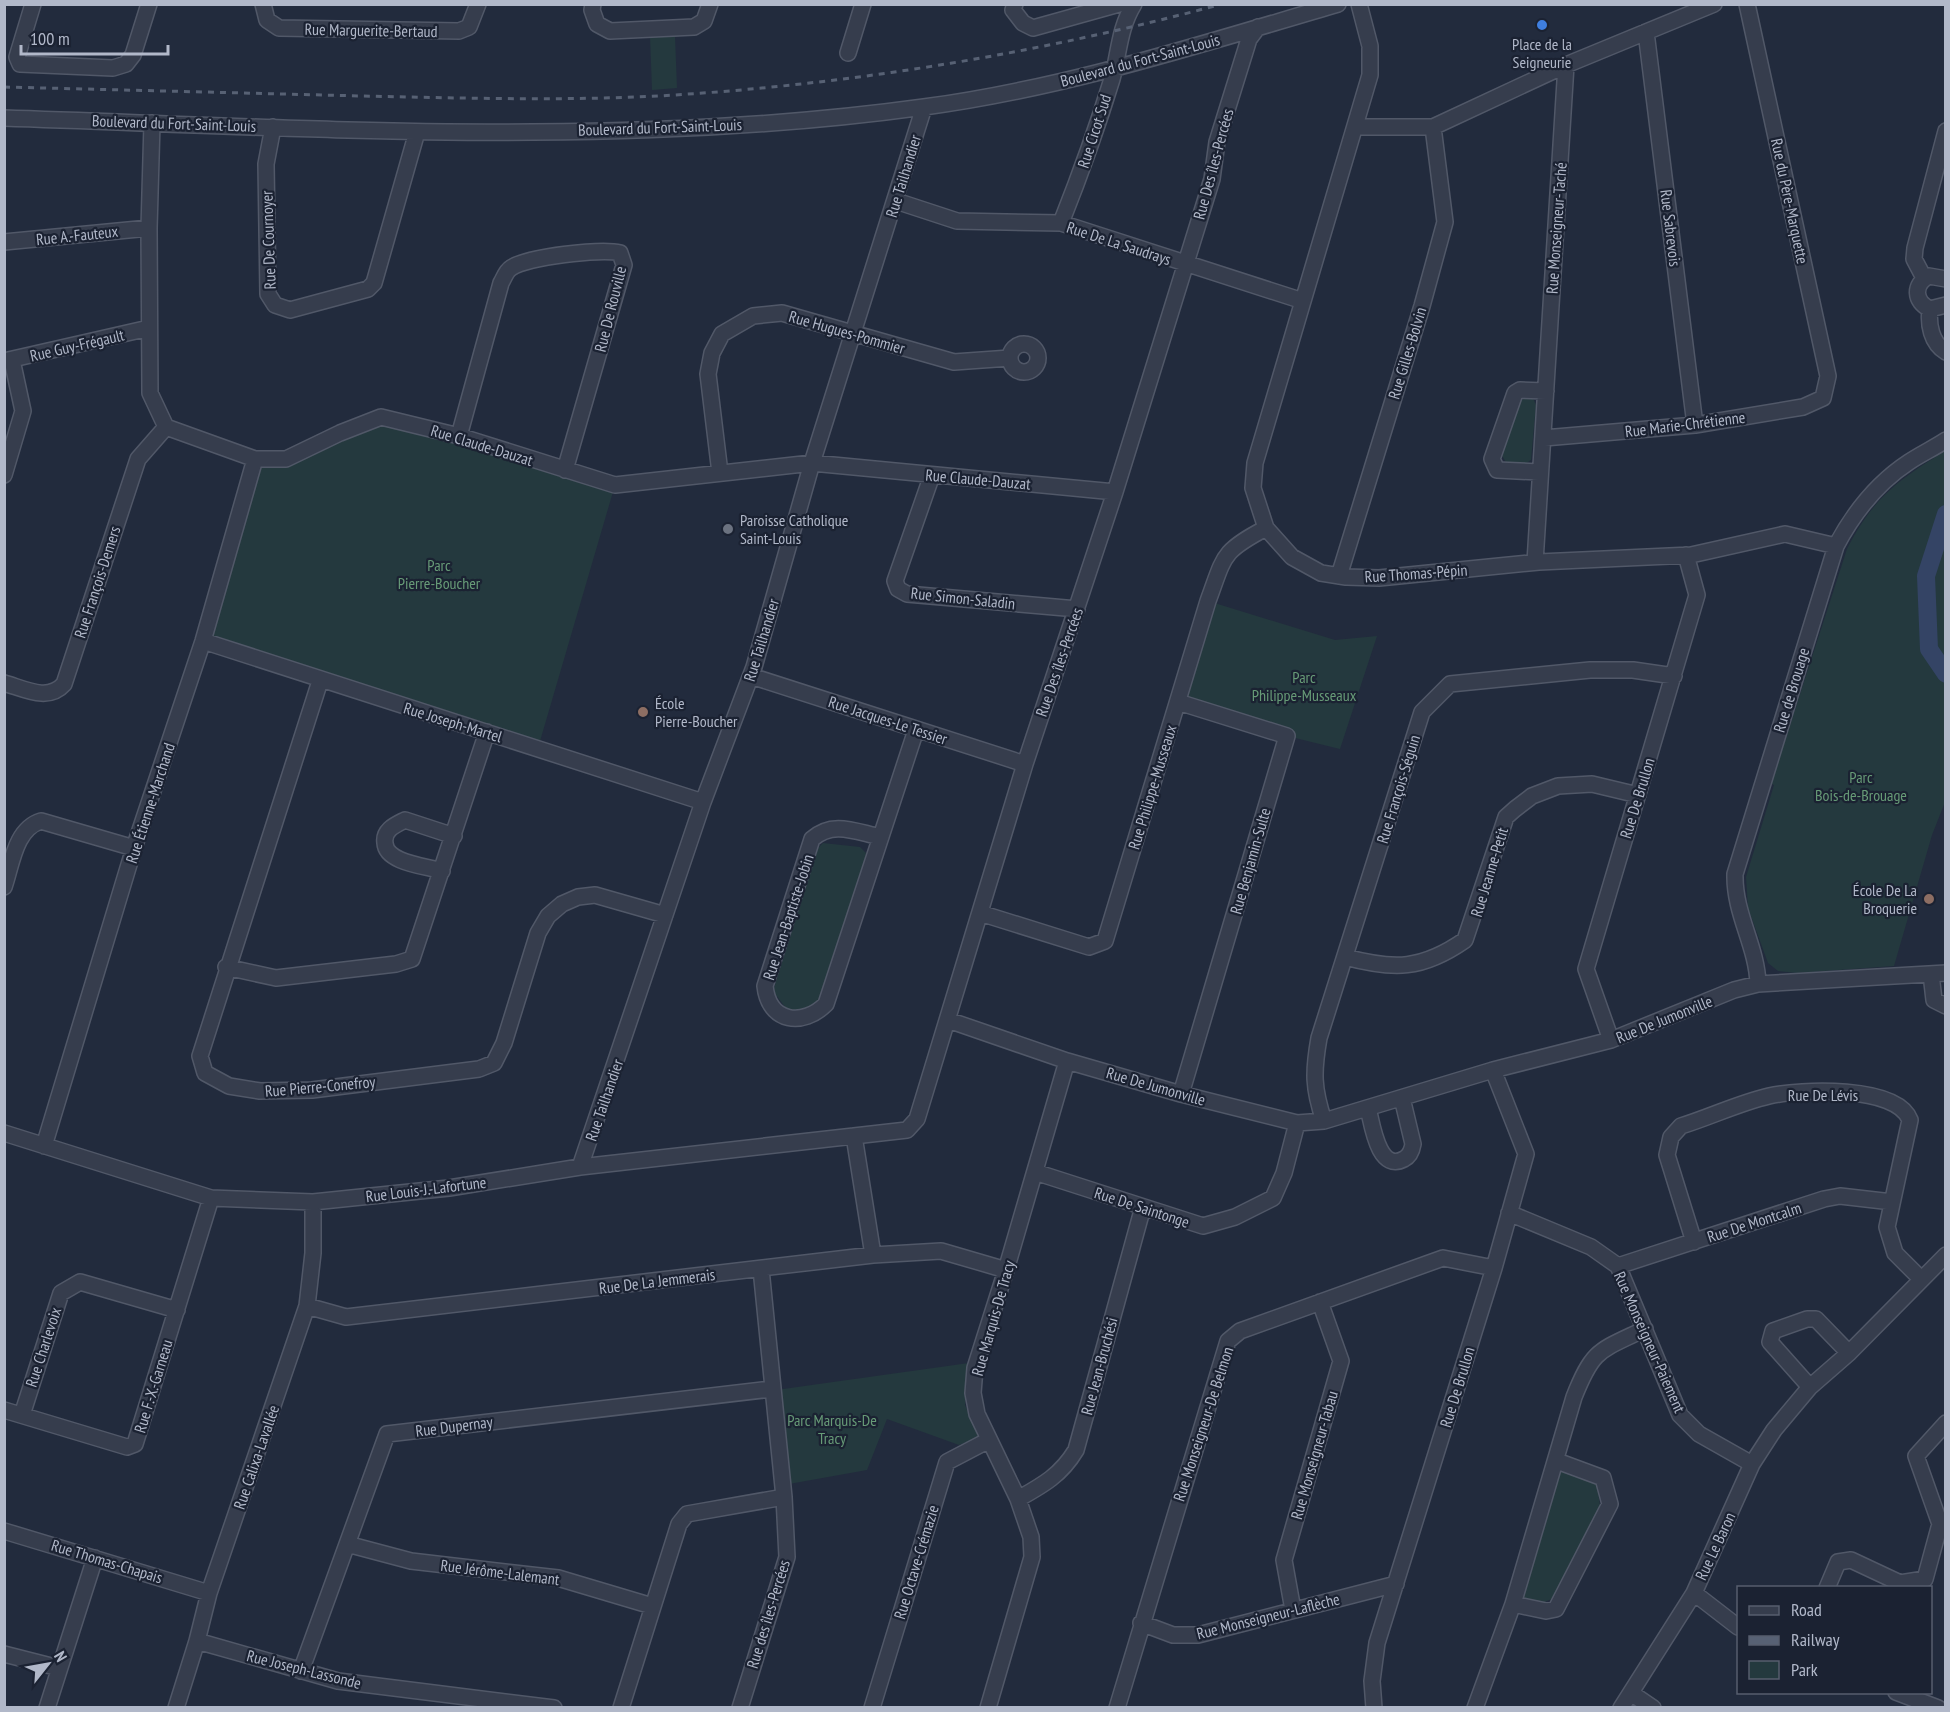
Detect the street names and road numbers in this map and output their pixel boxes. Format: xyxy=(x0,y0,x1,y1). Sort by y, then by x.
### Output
street label: Rue Marguerite-Bertaud xyxy=(304,19,438,41)
street label: Boulevard du Fort-Saint-Louis xyxy=(1058,29,1222,91)
street label: Rue Cicot Sud xyxy=(1073,92,1115,170)
street label: Rue Des îles-Percées xyxy=(1189,106,1237,222)
street label: Boulevard du Fort-Saint-Louis xyxy=(92,110,256,136)
street label: Boulevard du Fort-Saint-Louis xyxy=(578,114,742,140)
street label: Rue Tailhandier xyxy=(881,132,925,220)
street label: Rue du Père-Marquette xyxy=(1767,137,1813,265)
street label: Rue Monseigneur-Taché xyxy=(1541,161,1571,295)
street label: Rue Sabrevois xyxy=(1656,188,1686,268)
street label: Rue De Cournoyer xyxy=(256,190,280,290)
street label: Rue De La Saudrays xyxy=(1064,217,1174,269)
street label: Rue A.-Fauteux xyxy=(35,221,119,249)
street label: Rue De Rouville xyxy=(590,264,630,354)
street label: Rue Gilles-Bolvin xyxy=(1384,305,1430,401)
street label: Rue Hugues-Pommier xyxy=(787,306,908,358)
street label: Rue Guy-Frégault xyxy=(28,324,127,366)
street label: Rue Marie-Chrétienne xyxy=(1624,407,1746,441)
street label: Rue Claude-Dauzat xyxy=(429,420,536,470)
street label: Rue Claude-Dauzat xyxy=(925,464,1032,494)
street label: Rue François-Demers xyxy=(69,523,125,641)
street label: Rue Thomas-Pépin xyxy=(1364,559,1468,587)
street label: Rue Simon-Saladin xyxy=(910,583,1016,613)
street label: Rue Tailhandier xyxy=(739,596,783,684)
street label: Rue Des îles-Percées xyxy=(1031,605,1087,719)
street label: Rue de Brouage xyxy=(1769,645,1813,735)
street label: Rue Jacques-Le Tessier xyxy=(826,691,951,749)
street label: Rue Joseph-Martel xyxy=(401,698,505,747)
street label: Rue Philippe-Musseaux xyxy=(1124,722,1181,852)
street label: Rue François-Séguin xyxy=(1372,732,1424,846)
street label: Rue Étienne-Marchand xyxy=(121,740,179,866)
street label: Rue De Brullon xyxy=(1615,755,1659,841)
street label: Rue Benjamin-Sulte xyxy=(1225,806,1275,916)
street label: Rue Jeanne-Petit xyxy=(1466,824,1512,919)
street label: Rue Jean-Baptiste-Jobin xyxy=(758,852,818,982)
street label: Rue De Jumonville xyxy=(1613,991,1715,1047)
street label: Rue Tailhandier xyxy=(581,1056,628,1144)
street label: Rue De Jumonville xyxy=(1104,1062,1208,1110)
street label: Rue Pierre-Conefroy xyxy=(264,1071,376,1101)
street label: Rue De Lévis xyxy=(1788,1085,1858,1105)
street label: Rue Louis-J.-Lafortune xyxy=(365,1172,487,1206)
street label: Rue De Saintonge xyxy=(1092,1182,1192,1232)
street label: Rue De Montcalm xyxy=(1704,1197,1804,1247)
street label: Rue Marquis-De Tracy xyxy=(967,1258,1019,1378)
street label: Rue De La Jemmerais xyxy=(598,1264,716,1298)
street label: Rue Monseigneur-Paiement xyxy=(1610,1268,1690,1416)
street label: Rue Charlevoix xyxy=(21,1304,65,1390)
street label: Rue Jean-Bruchési xyxy=(1076,1315,1122,1417)
street label: Rue F.-X.-Garneau xyxy=(129,1337,177,1435)
street label: Rue Monseigneur-De Belmon xyxy=(1169,1344,1237,1504)
street label: Rue De Brullon xyxy=(1435,1344,1479,1430)
street label: Rue Monseigneur-Tabau xyxy=(1286,1388,1342,1522)
street label: Rue Calixa-Lavallée xyxy=(229,1402,283,1512)
street label: Rue Dupernay xyxy=(414,1411,494,1441)
street label: Rue Octave-Crémazie xyxy=(889,1503,943,1621)
street label: Rue Le Baron xyxy=(1691,1509,1739,1583)
street label: Rue Thomas-Chapais xyxy=(49,1535,165,1587)
street label: Rue Jérôme-Lalemant xyxy=(439,1555,561,1589)
street label: Rue des îles-Percées xyxy=(742,1557,794,1671)
street label: Rue Monseigneur-Laflèche xyxy=(1194,1589,1342,1643)
street label: Rue Joseph-Lassonde xyxy=(245,1645,363,1693)

